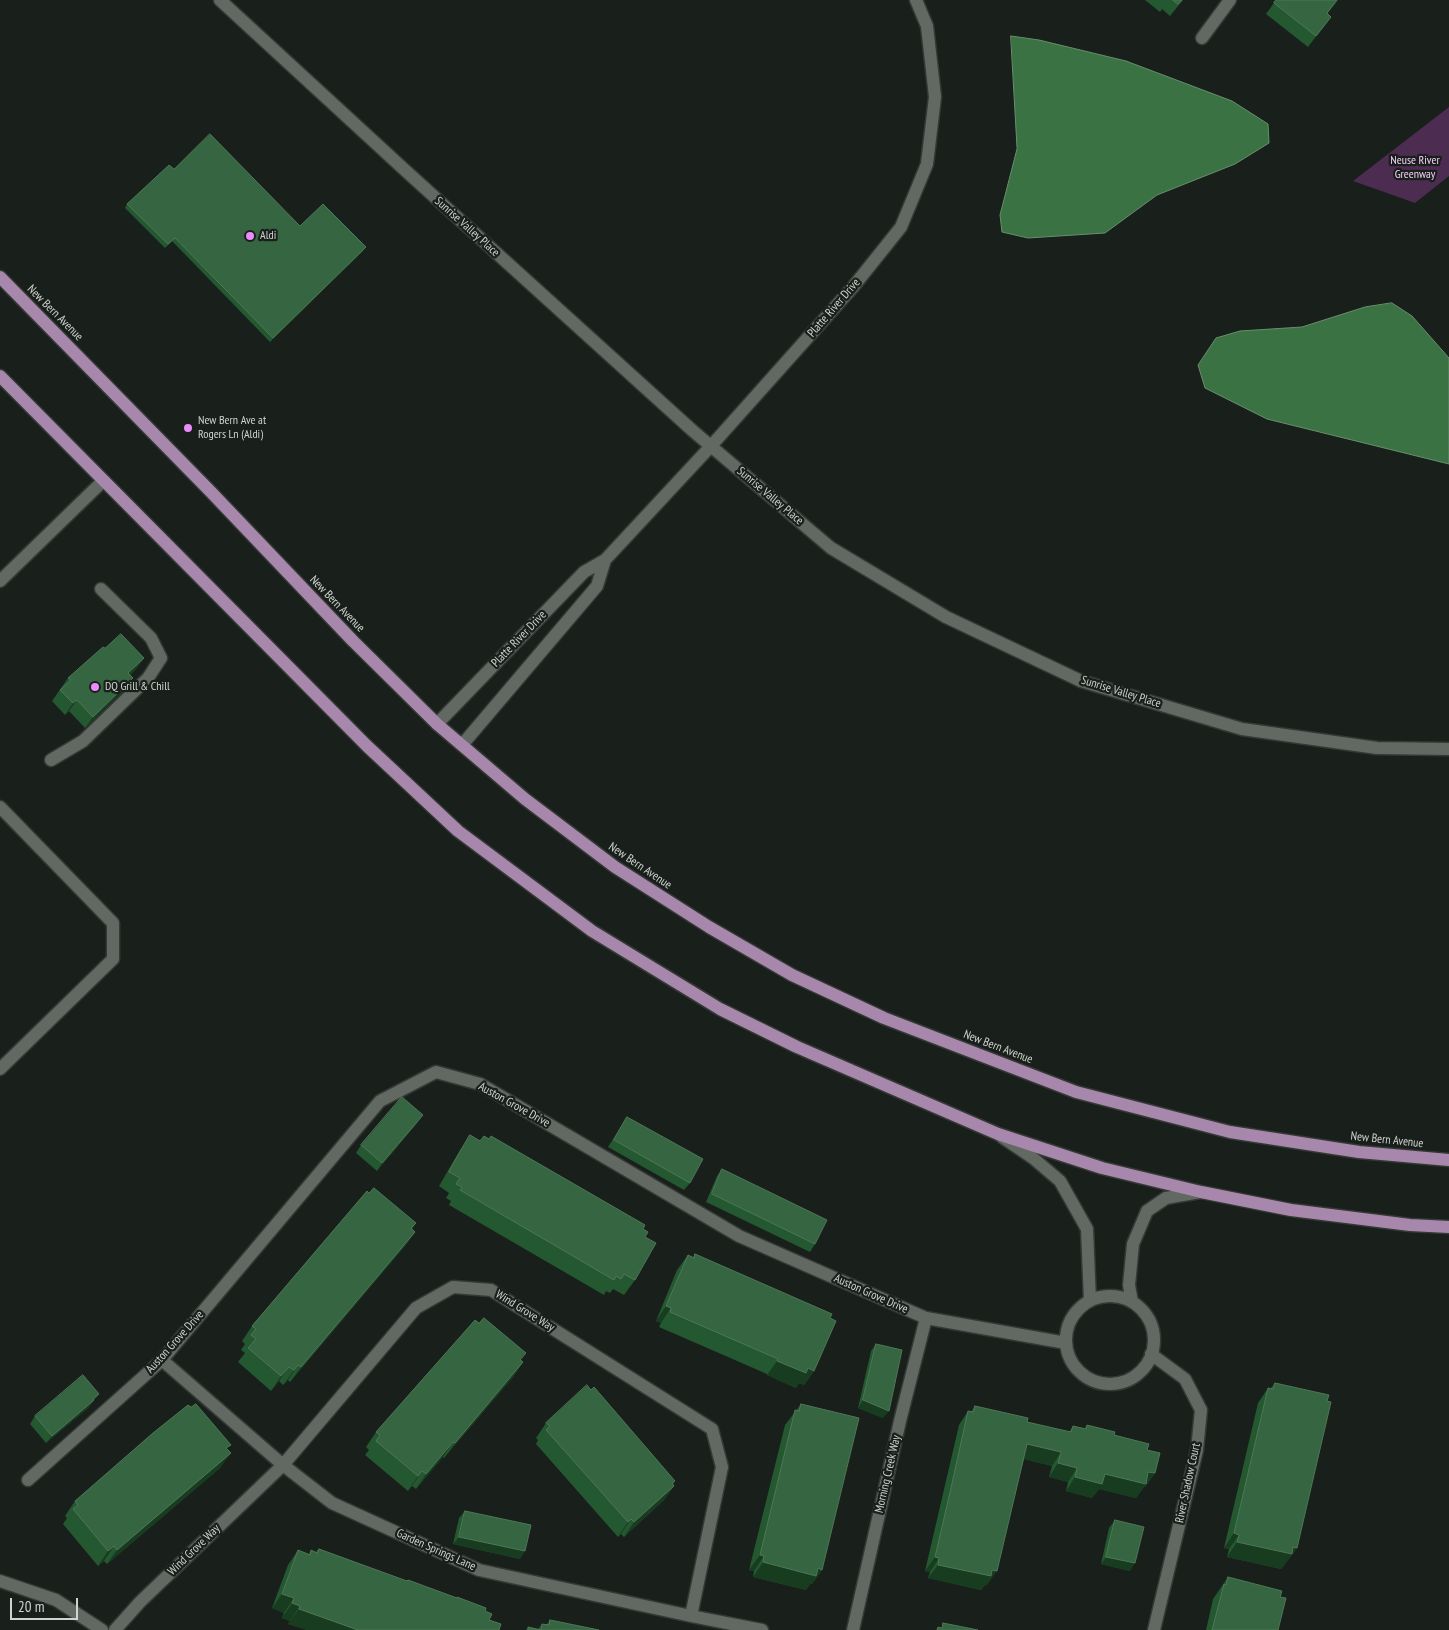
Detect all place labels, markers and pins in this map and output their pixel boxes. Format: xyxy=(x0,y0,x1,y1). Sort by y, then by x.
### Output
place label: Aldi xyxy=(260,229,276,243)
marker: Aldi xyxy=(244,230,256,242)
place label: New Bern Ave at Rogers Ln (Aldi) xyxy=(198,414,266,442)
marker: New Bern Ave at Rogers Ln (Aldi) xyxy=(182,422,194,434)
place label: DQ Grill & Chill xyxy=(105,680,170,694)
marker: DQ Grill & Chill xyxy=(89,681,101,693)

